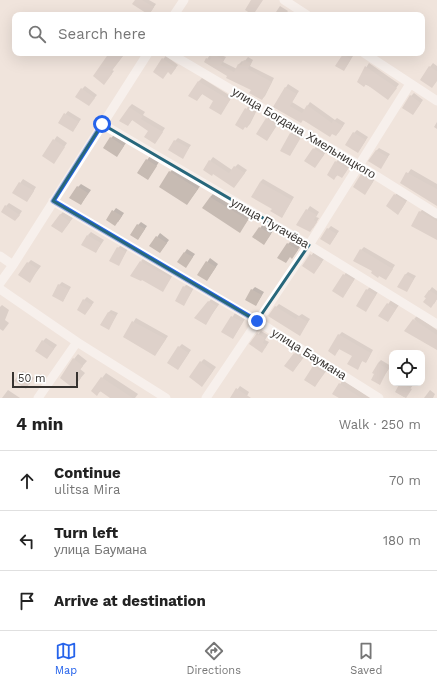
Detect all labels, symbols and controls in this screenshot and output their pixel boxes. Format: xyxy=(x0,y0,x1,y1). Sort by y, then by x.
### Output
search box xyxy=(12,12,425,56)
icon: search xyxy=(26,23,48,45)
text: Search here xyxy=(58,25,146,43)
street label: улица Богдана Хмельницкого xyxy=(230,84,379,182)
route start xyxy=(93,115,111,133)
street label: улица Пугачёва xyxy=(228,195,312,251)
route end xyxy=(248,312,266,330)
street label: улица Баумана xyxy=(269,325,349,383)
map controls xyxy=(389,350,425,386)
button: locate xyxy=(389,350,425,386)
scale bar xyxy=(12,370,78,389)
text: 50 m xyxy=(18,372,45,385)
text: 4 min xyxy=(16,414,63,434)
text: Walk · 250 m xyxy=(339,417,421,432)
text: Continue xyxy=(54,464,121,482)
icon: ahead xyxy=(16,470,38,492)
text: 70 m xyxy=(389,473,421,488)
text: ulitsa Mira xyxy=(54,482,120,497)
text: Turn left xyxy=(54,524,118,542)
icon: left xyxy=(16,530,38,552)
text: 180 m xyxy=(383,533,421,548)
text: улица Баумана xyxy=(54,542,147,557)
icon: arrive xyxy=(16,590,38,612)
text: Arrive at destination xyxy=(54,592,206,610)
tab: Map xyxy=(55,640,77,677)
tab: Directions xyxy=(187,640,241,677)
tab: Saved xyxy=(350,640,382,677)

